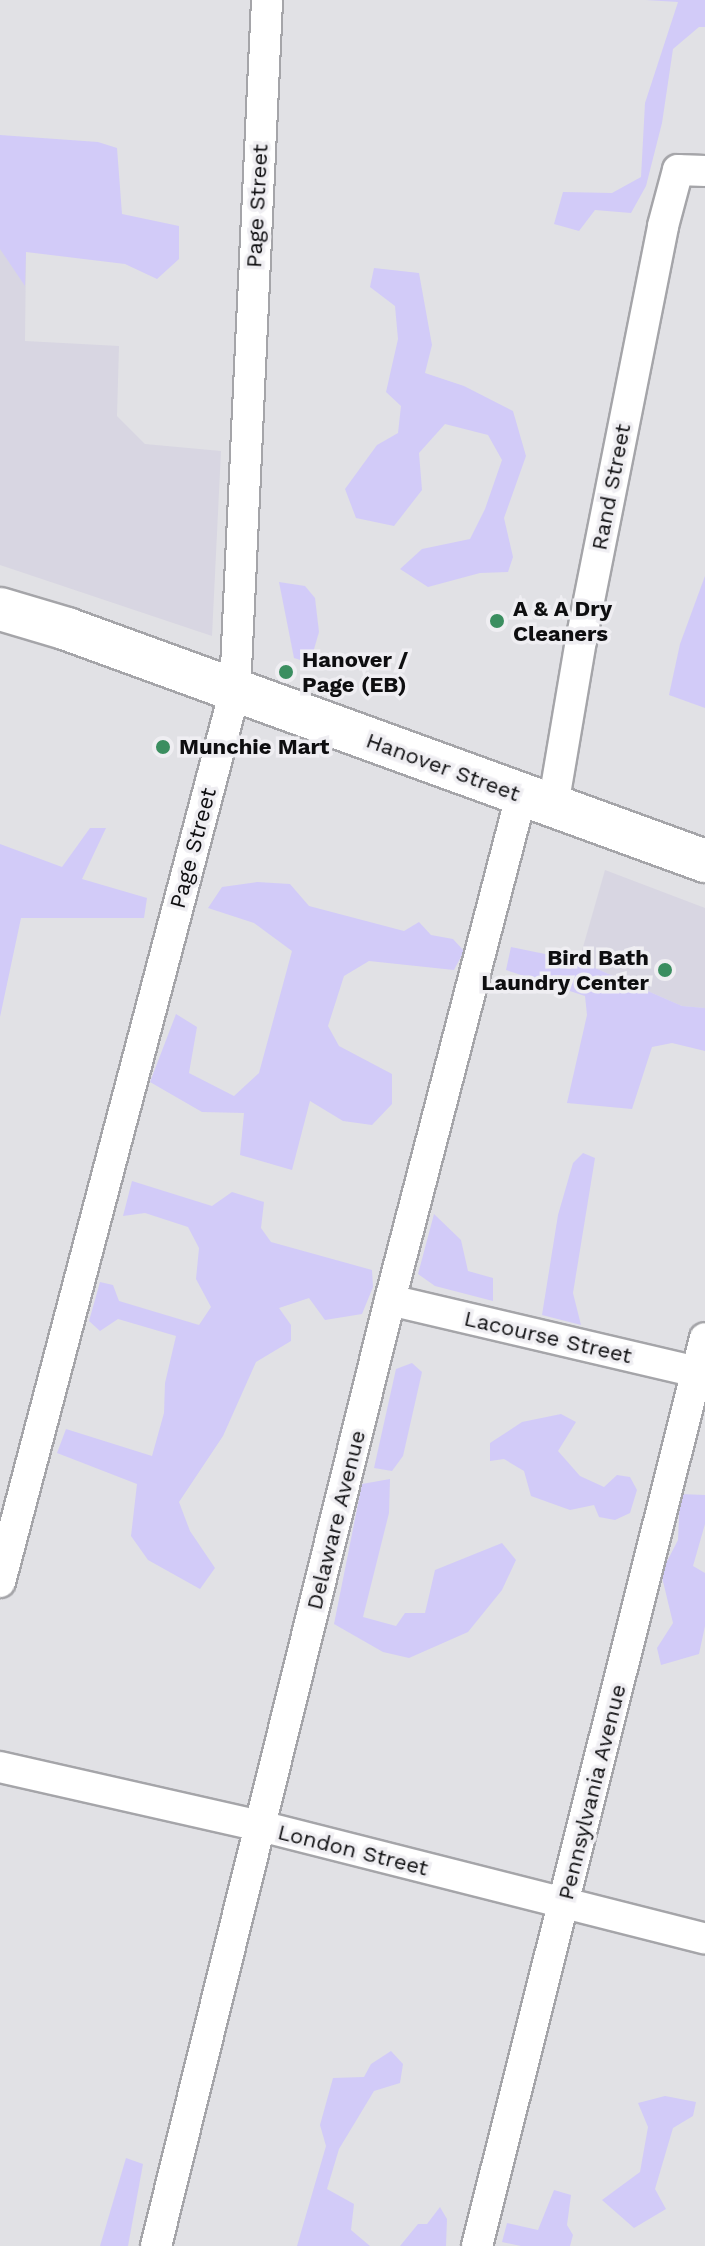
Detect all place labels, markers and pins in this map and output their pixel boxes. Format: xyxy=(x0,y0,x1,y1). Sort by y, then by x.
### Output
place label: A & A Dry Cleaners xyxy=(513,595,613,646)
marker: A & A Dry Cleaners xyxy=(488,612,506,630)
place label: Hanover / Page (EB) xyxy=(302,646,409,698)
marker: Hanover / Page (EB) xyxy=(277,663,295,681)
place label: Munchie Mart xyxy=(179,734,329,760)
marker: Munchie Mart xyxy=(154,738,172,756)
place label: Bird Bath Laundry Center xyxy=(481,944,649,996)
marker: Bird Bath Laundry Center xyxy=(656,961,674,979)

